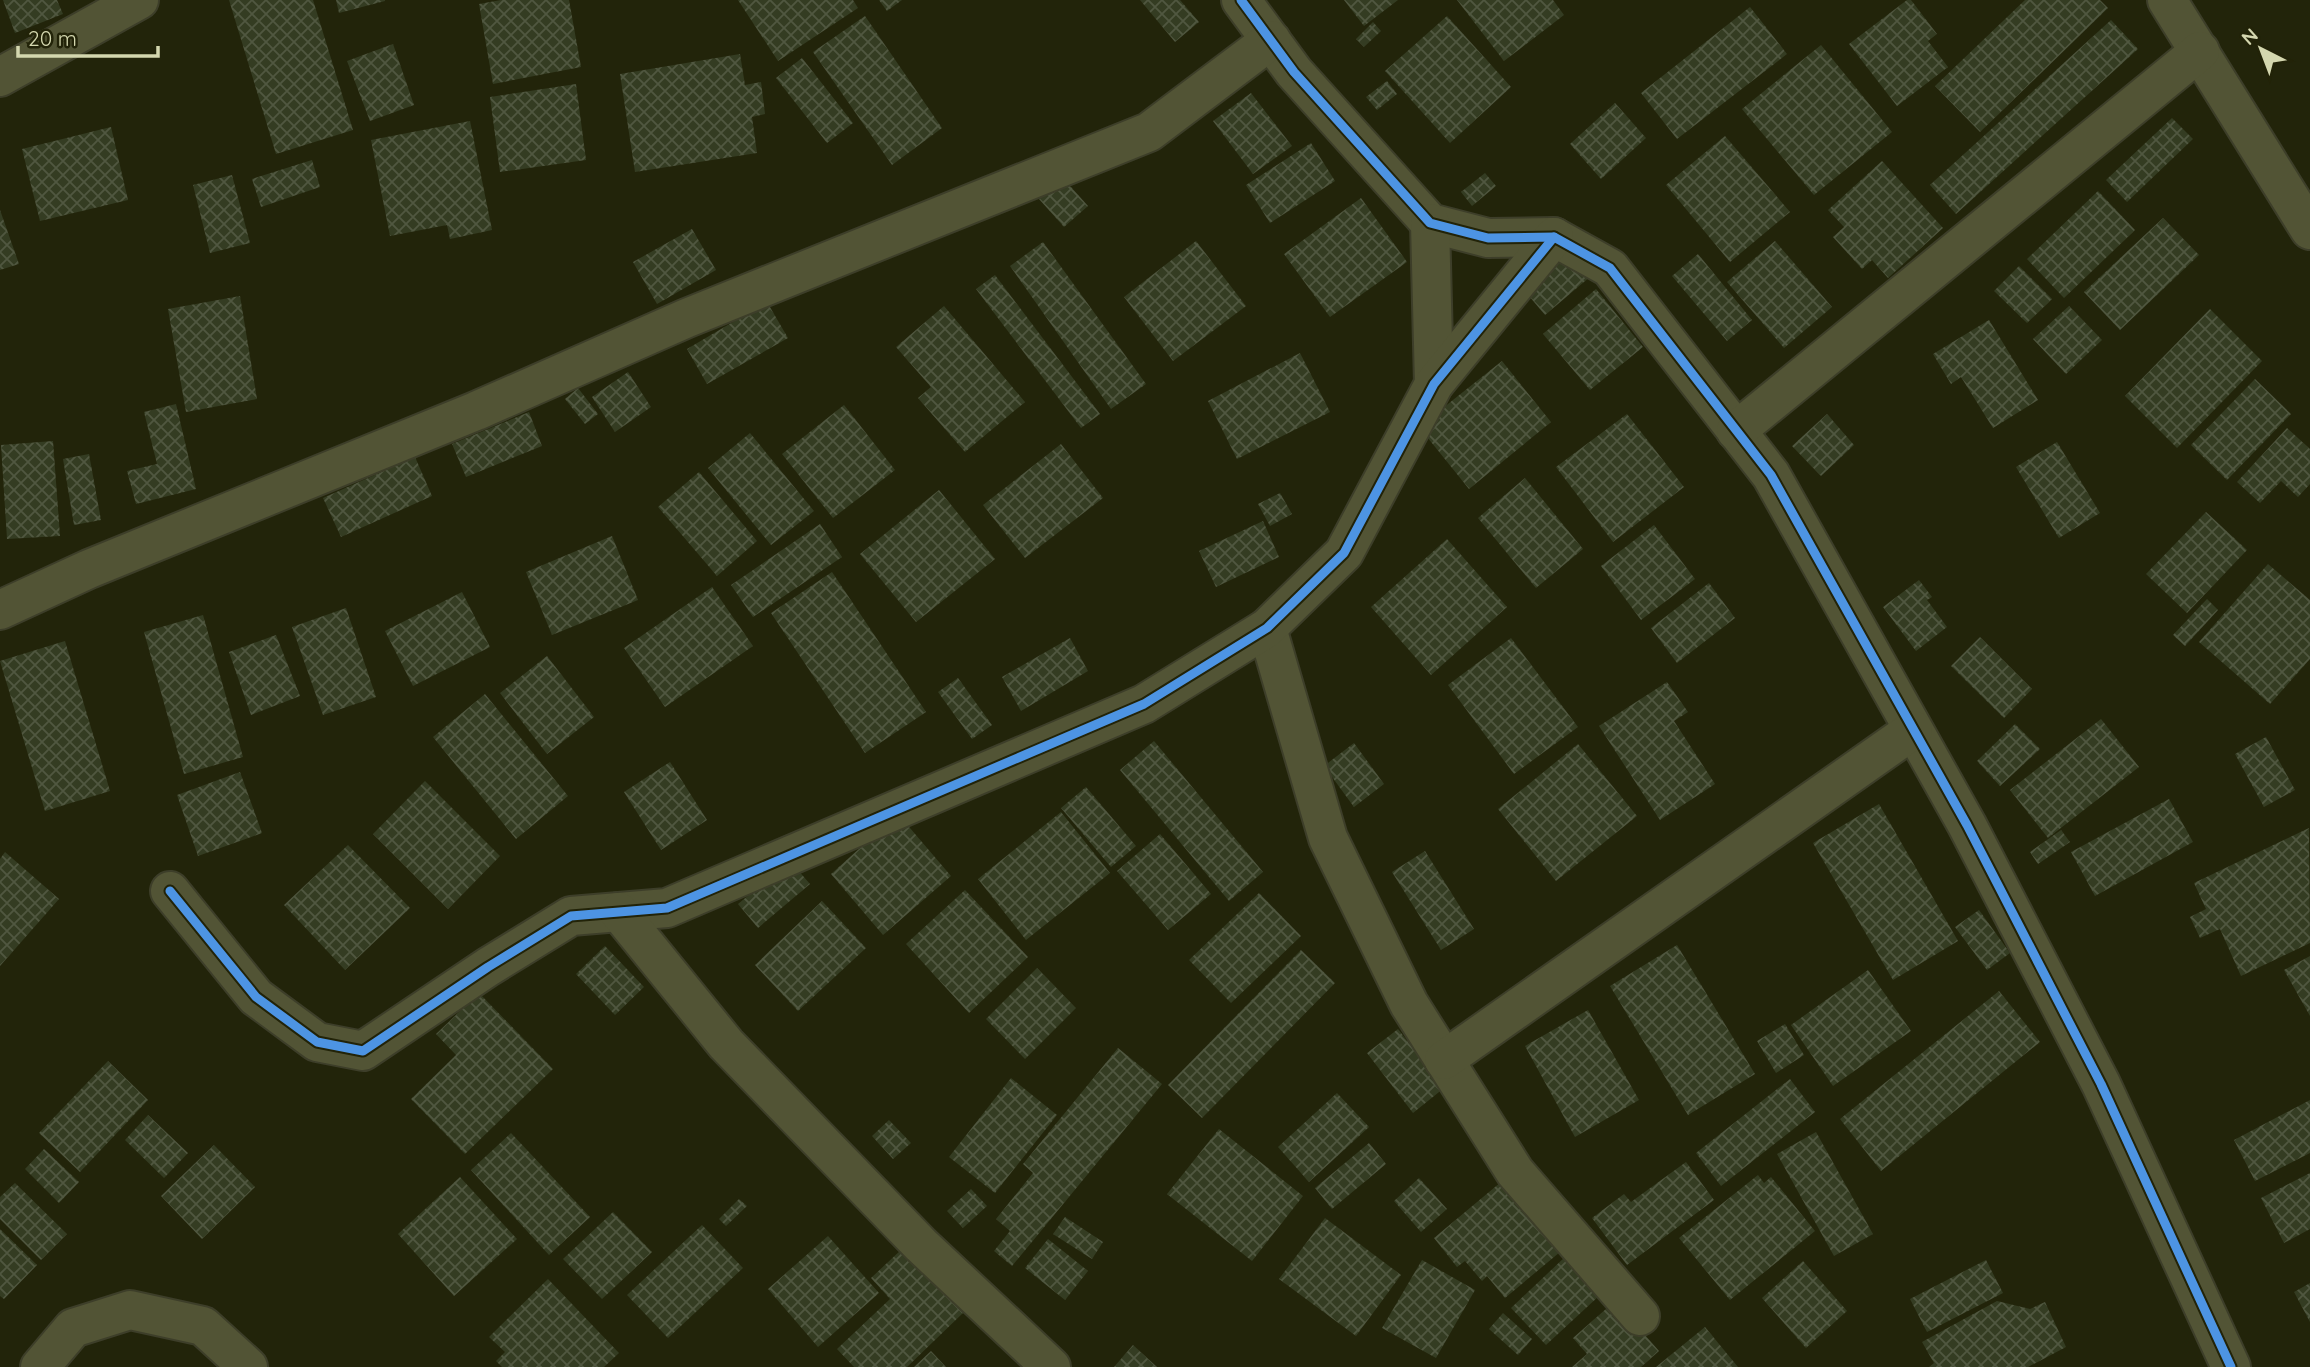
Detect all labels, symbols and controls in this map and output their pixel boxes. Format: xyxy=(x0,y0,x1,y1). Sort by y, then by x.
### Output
scale bar xyxy=(18,14,158,58)
north arrow xyxy=(2226,14,2296,84)
text: N xyxy=(2236,23,2263,50)
text: 20 m xyxy=(28,25,77,51)

